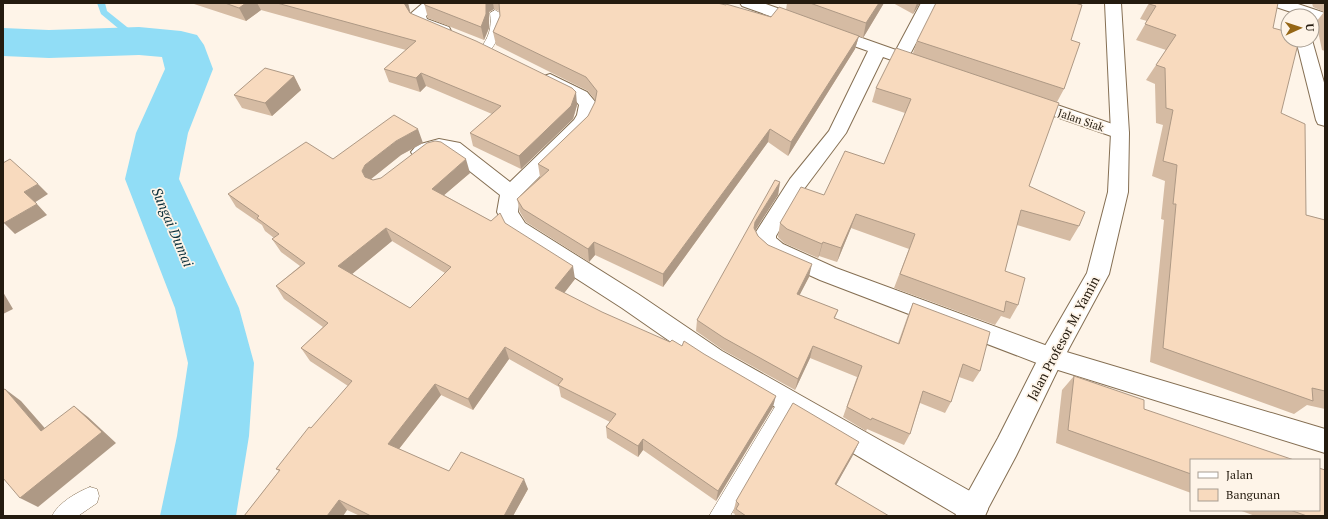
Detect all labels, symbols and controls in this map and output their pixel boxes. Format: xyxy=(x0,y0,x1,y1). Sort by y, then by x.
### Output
north arrow xyxy=(1280,8,1320,48)
text: U xyxy=(1303,23,1317,32)
street label: Jalan Siak xyxy=(1056,106,1106,135)
water label: Sungai Dumai xyxy=(148,184,198,270)
street label: Jalan Profesor M. Yamin xyxy=(1023,272,1104,403)
legend xyxy=(1190,459,1320,511)
text: Jalan xyxy=(1226,467,1253,482)
text: Bangunan xyxy=(1226,487,1280,502)

